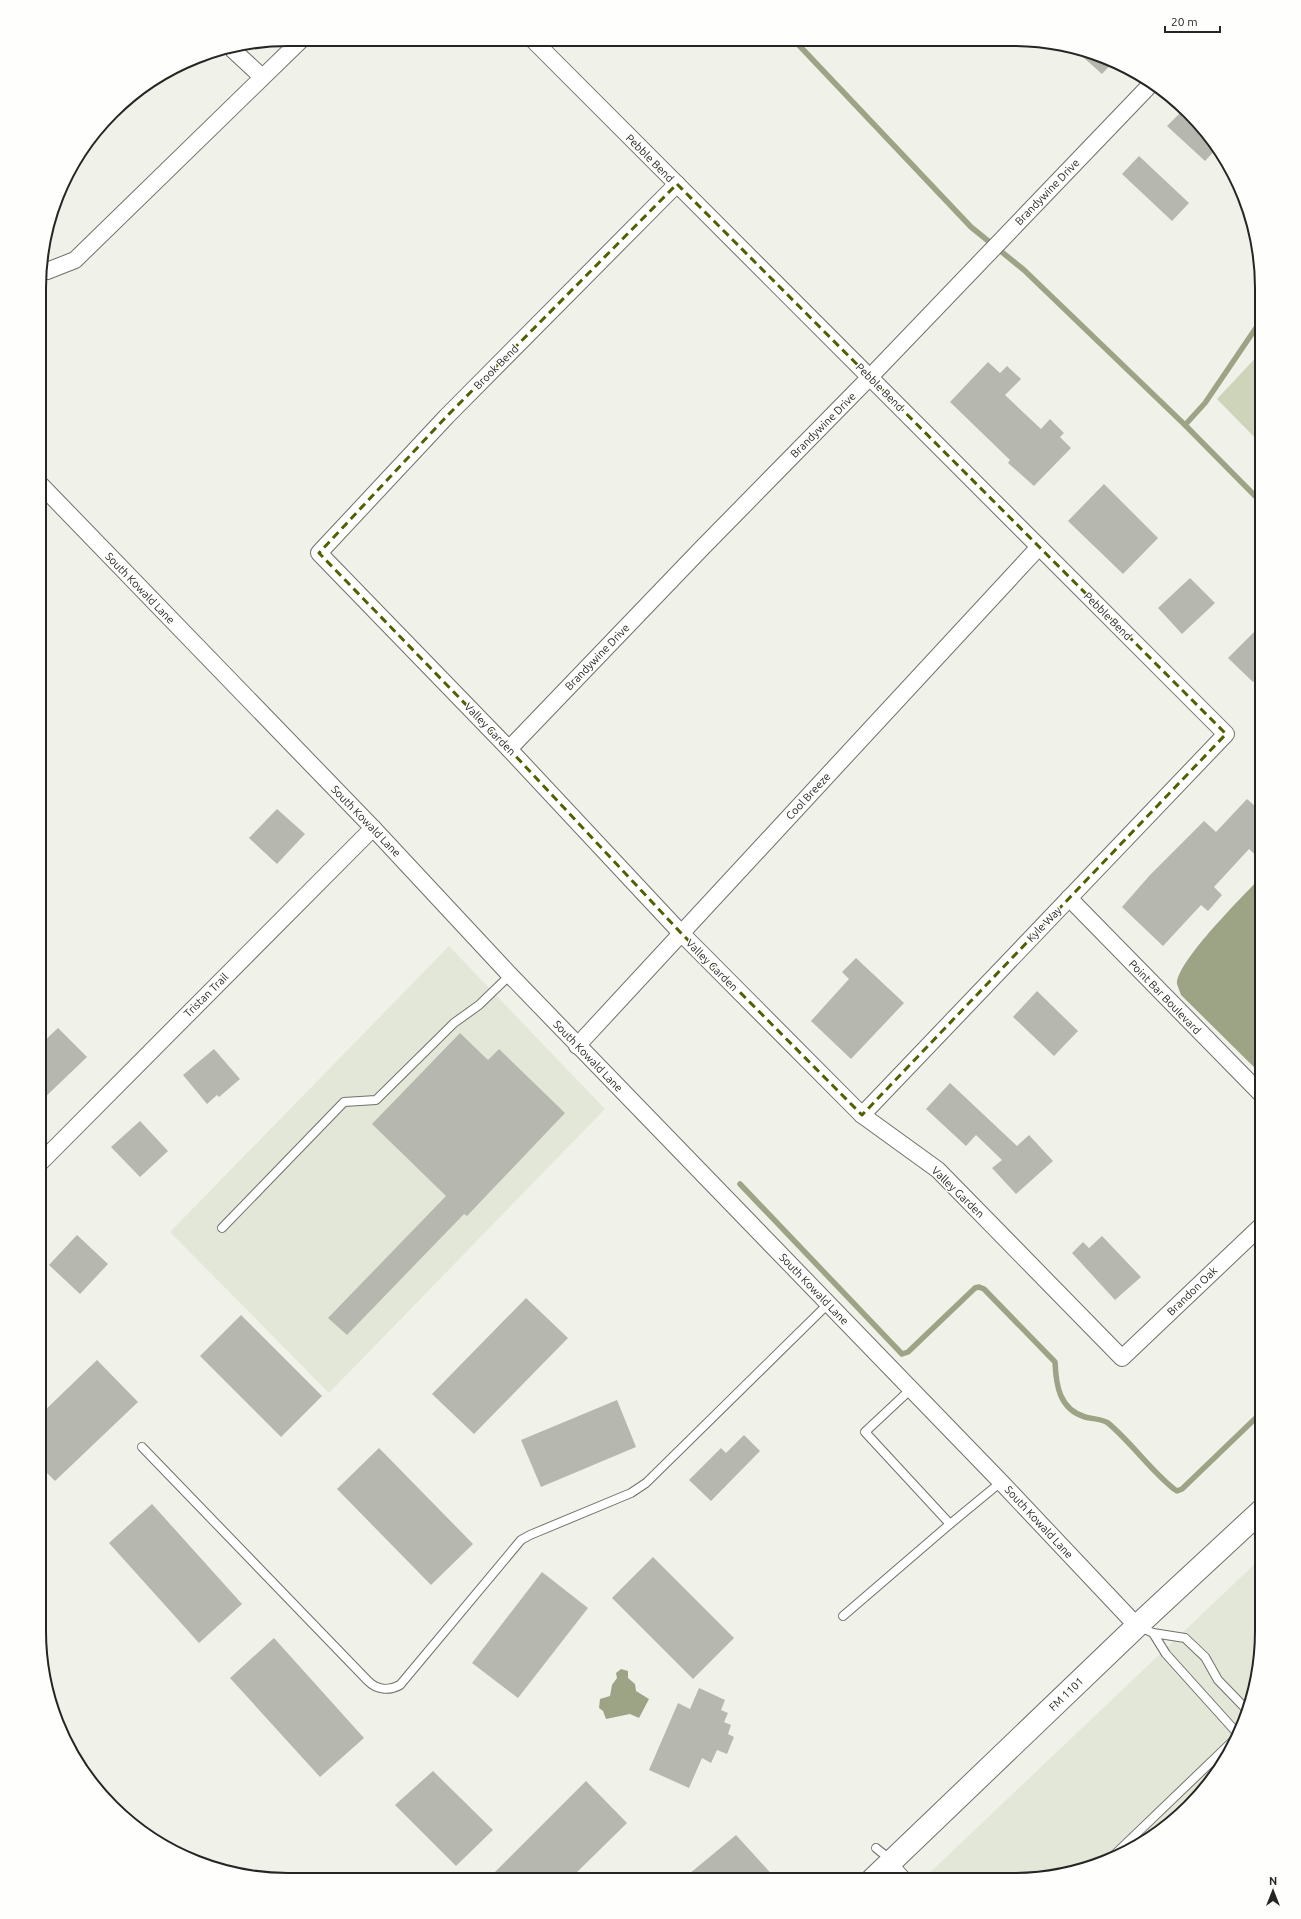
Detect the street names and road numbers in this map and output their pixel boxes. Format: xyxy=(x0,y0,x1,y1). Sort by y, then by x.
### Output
street label: Pebble Bend xyxy=(624,132,676,184)
street label: Brandywine Drive xyxy=(1012,157,1082,227)
street label: Brook Bend xyxy=(471,342,521,392)
street label: Pebble Bend xyxy=(854,361,906,413)
street label: Brandywine Drive xyxy=(788,390,858,460)
street label: South Kowald Lane xyxy=(103,550,177,626)
street label: Pebble Bend xyxy=(1082,590,1134,642)
street label: Brandywine Drive xyxy=(562,622,632,692)
street label: Valley Garden xyxy=(462,700,518,758)
street label: Cool Breeze xyxy=(783,770,833,822)
street label: South Kowald Lane xyxy=(329,783,403,859)
street label: Kyle Way xyxy=(1024,903,1064,944)
street label: Valley Garden xyxy=(684,937,740,993)
street label: Point Bar Boulevard xyxy=(1127,957,1203,1037)
street label: Tristan Trail xyxy=(182,970,231,1019)
street label: South Kowald Lane xyxy=(551,1018,625,1094)
street label: Valley Garden xyxy=(929,1164,987,1220)
street label: South Kowald Lane xyxy=(777,1251,851,1327)
street label: Brandon Oak xyxy=(1165,1264,1220,1318)
street label: South Kowald Lane xyxy=(1002,1483,1076,1561)
street label: FM 1101 xyxy=(1046,1675,1086,1713)

